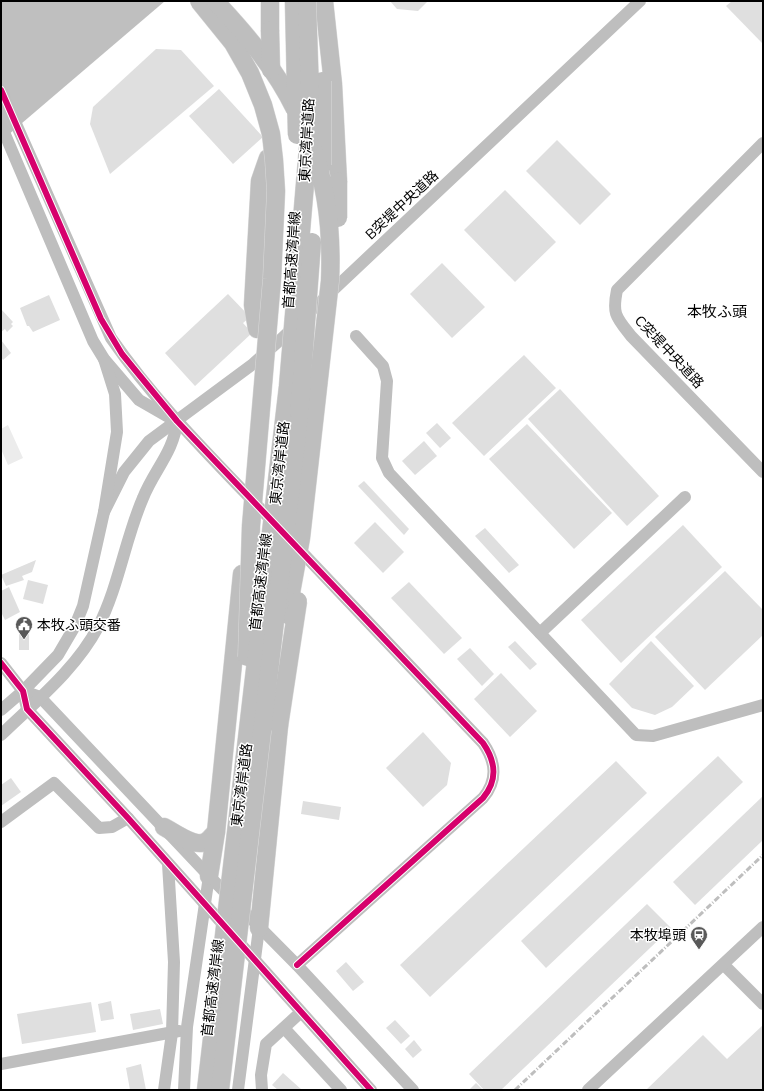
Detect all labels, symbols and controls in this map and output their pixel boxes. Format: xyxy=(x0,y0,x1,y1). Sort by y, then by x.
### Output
street label: 東京湾岸道路 xyxy=(295,98,319,182)
street label: B突堤中央道路 xyxy=(361,166,443,244)
street label: 首都高速湾岸線 xyxy=(279,210,305,310)
district label: 本牧ふ頭 xyxy=(687,302,747,322)
street label: C突堤中央道路 xyxy=(630,311,708,393)
street label: 東京湾岸道路 xyxy=(266,420,294,506)
street label: 首都高速湾岸線 xyxy=(246,532,276,632)
public building icon: 本牧ふ頭交番 xyxy=(14,615,34,640)
place label: 本牧ふ頭交番 xyxy=(37,616,121,635)
street label: 東京湾岸道路 xyxy=(227,742,257,828)
station icon: 本牧埠頭 xyxy=(689,925,709,950)
place label: 本牧埠頭 xyxy=(630,926,686,945)
street label: 首都高速湾岸線 xyxy=(198,938,228,1038)

